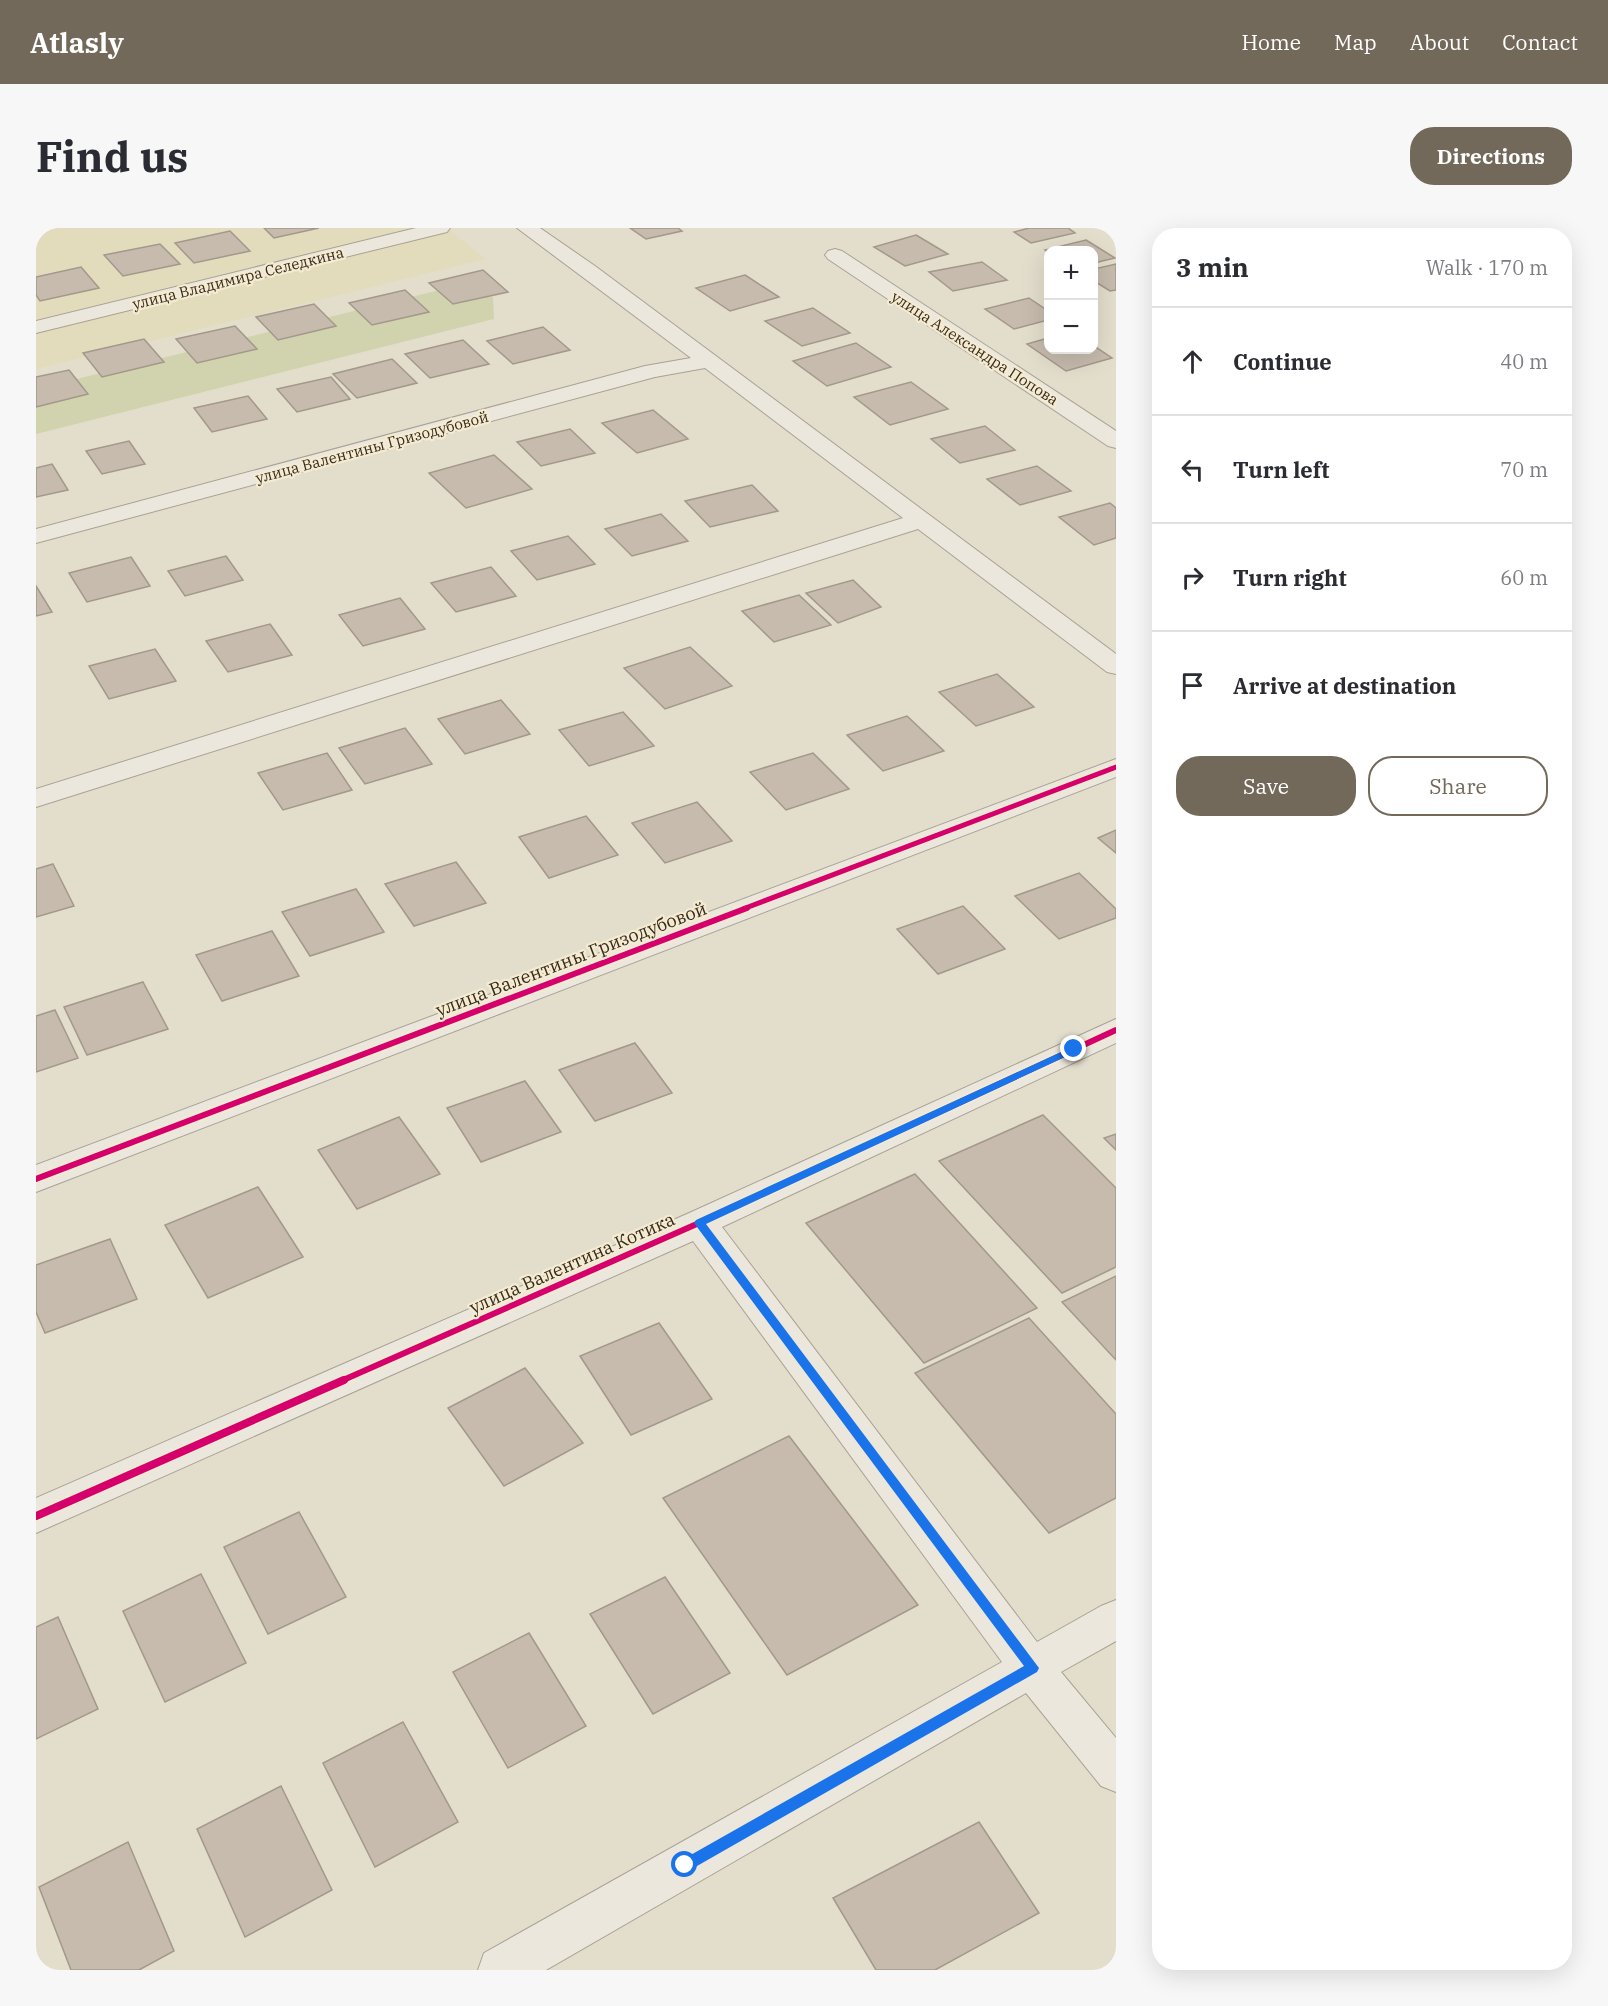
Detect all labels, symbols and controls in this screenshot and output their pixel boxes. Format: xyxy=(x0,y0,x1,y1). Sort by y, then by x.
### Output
text: Atlasly xyxy=(30,24,124,61)
text: Home xyxy=(1241,28,1301,56)
text: Map xyxy=(1334,28,1377,56)
text: About xyxy=(1410,28,1469,56)
text: Contact xyxy=(1502,28,1578,56)
button: Directions xyxy=(1410,127,1572,185)
text: Find us xyxy=(36,129,188,184)
street label: улица Владимира Селедкина xyxy=(130,243,346,313)
map controls xyxy=(1044,246,1098,354)
button: + xyxy=(1044,246,1098,300)
text: 3 min xyxy=(1176,250,1249,284)
text: Walk · 170 m xyxy=(1426,254,1548,281)
street label: улица Александра Попова xyxy=(888,287,1062,409)
button: − xyxy=(1044,300,1098,354)
icon: ahead xyxy=(1176,345,1209,378)
text: Continue xyxy=(1233,347,1332,376)
text: 40 m xyxy=(1500,348,1548,375)
street label: улица Валентины Гризодубовой xyxy=(253,407,491,487)
icon: left xyxy=(1176,453,1209,486)
text: Turn left xyxy=(1233,455,1329,484)
text: 70 m xyxy=(1500,456,1548,483)
icon: right xyxy=(1176,561,1209,594)
text: Turn right xyxy=(1233,563,1347,592)
text: 60 m xyxy=(1500,564,1548,591)
icon: arrive xyxy=(1176,669,1209,702)
text: Arrive at destination xyxy=(1233,671,1456,700)
button: Save xyxy=(1176,756,1356,816)
button: Share xyxy=(1368,756,1548,816)
street label: улица Валентины Гризодубовой xyxy=(432,897,710,1021)
route end xyxy=(1060,1035,1086,1061)
street label: улица Валентина Котика xyxy=(466,1207,679,1319)
route start xyxy=(671,1851,697,1877)

